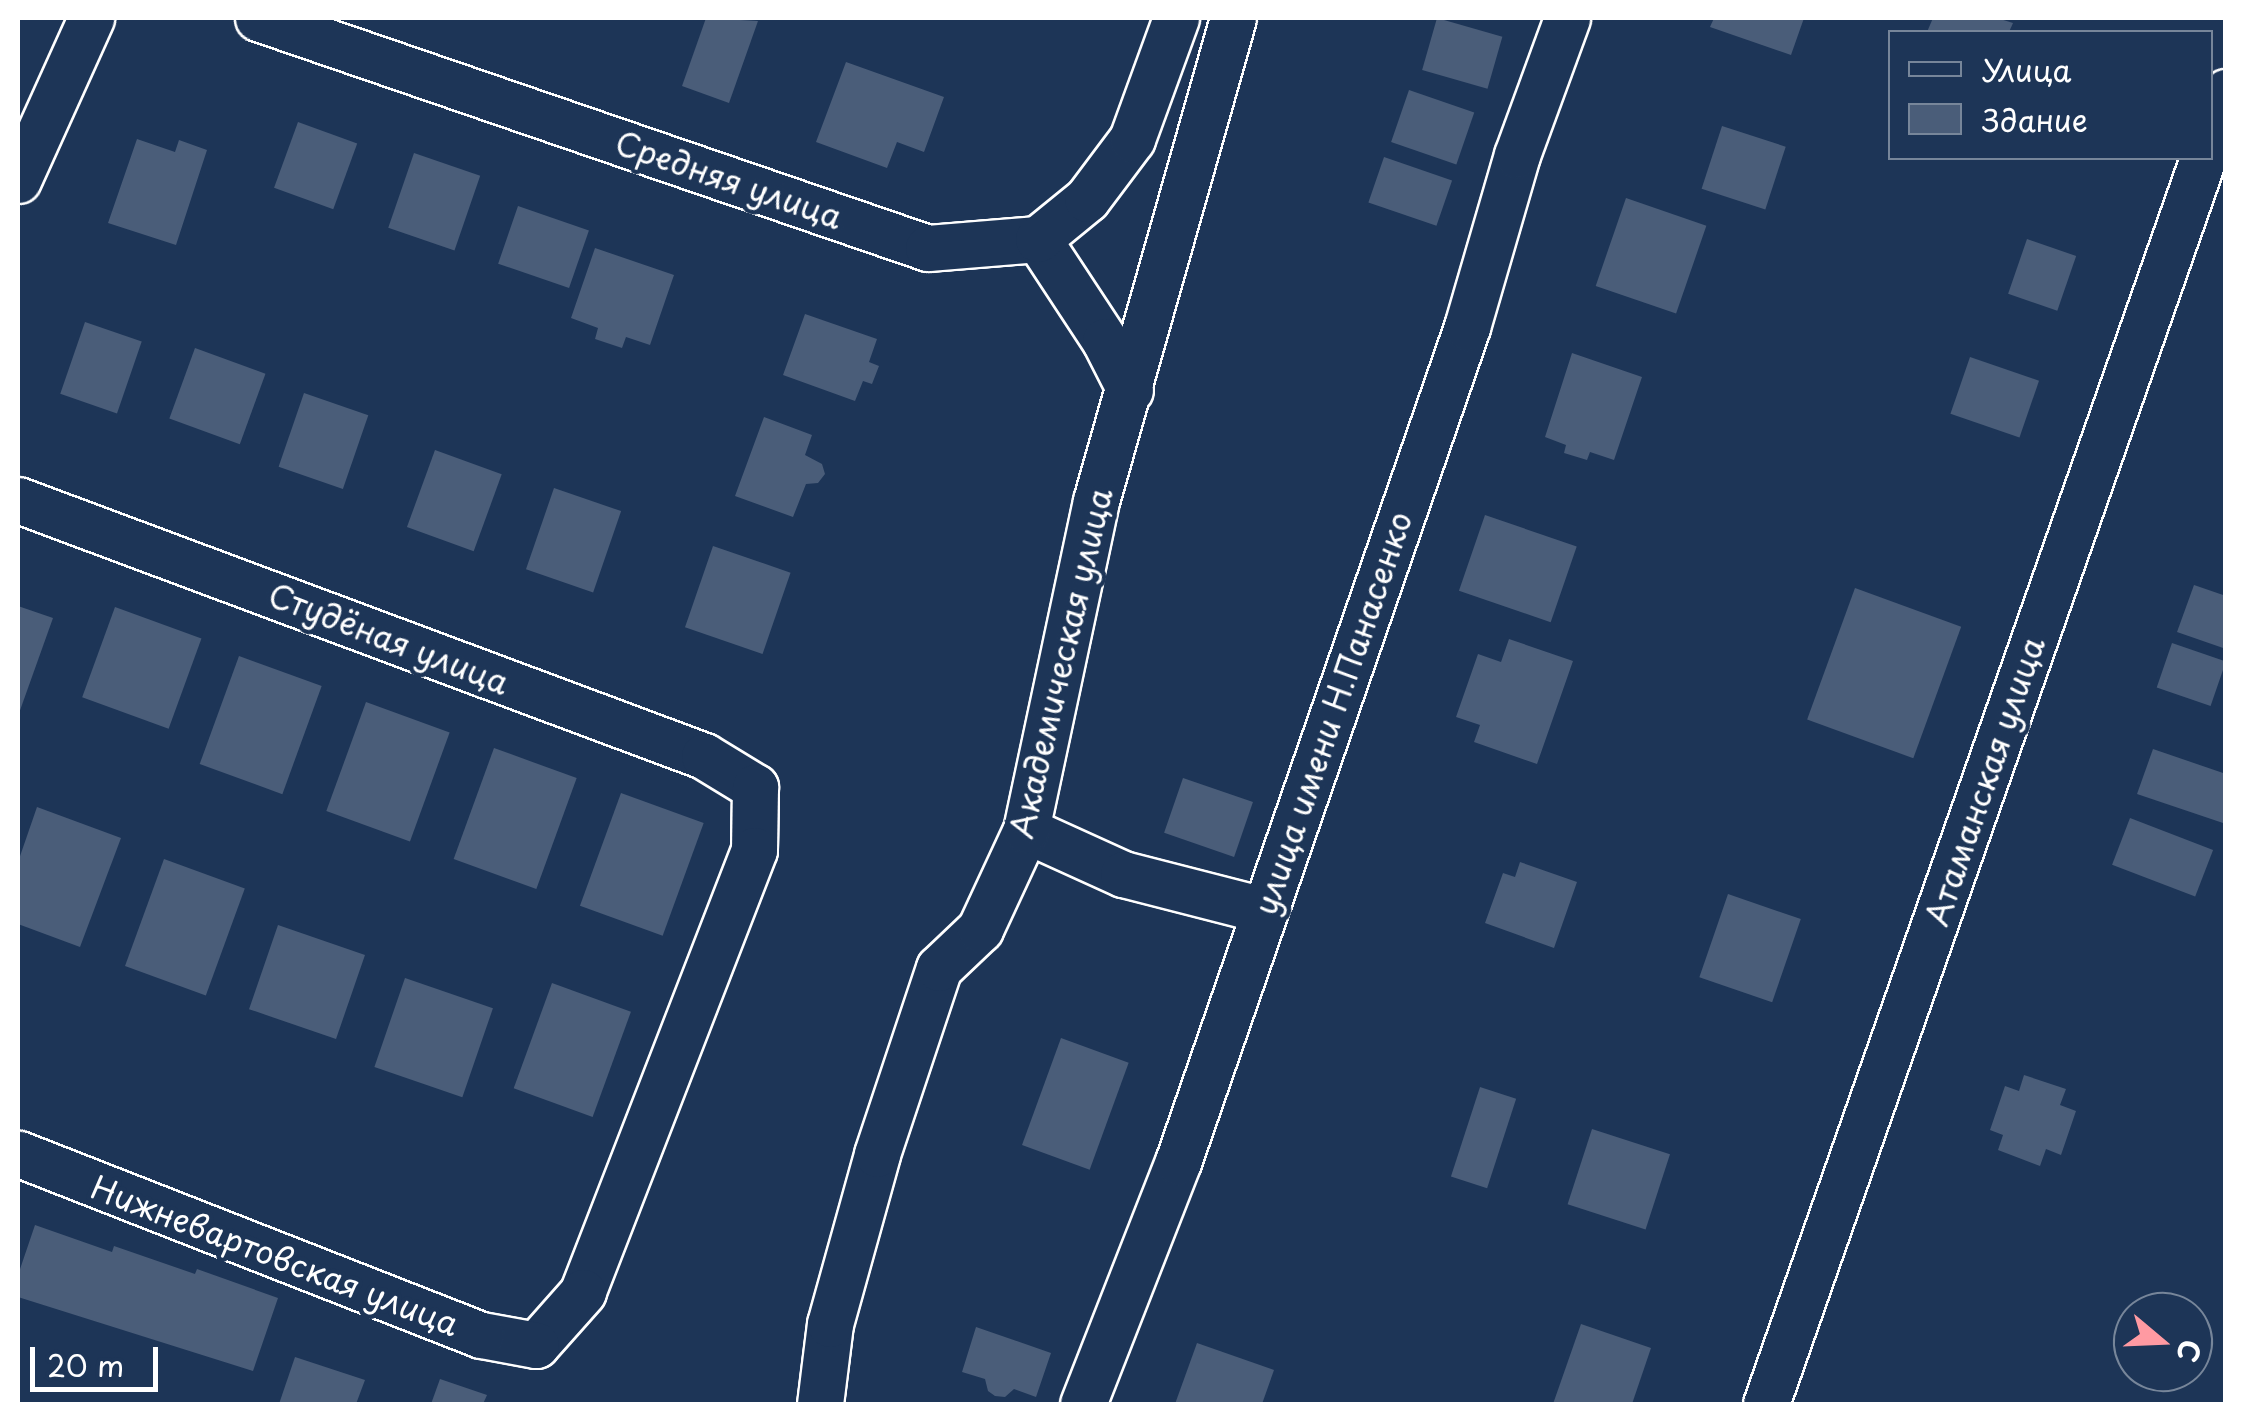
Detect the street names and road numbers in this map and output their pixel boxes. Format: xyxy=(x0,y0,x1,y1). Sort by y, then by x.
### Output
street label: Средняя улица xyxy=(610,122,848,236)
street label: Академическая улица xyxy=(1001,483,1119,843)
street label: улица имени Н.Панасенко xyxy=(1245,505,1419,921)
street label: Студёная улица xyxy=(263,574,515,702)
street label: Атаманская улица xyxy=(1916,631,2052,931)
street label: Нижневартовская улица xyxy=(85,1167,465,1343)

